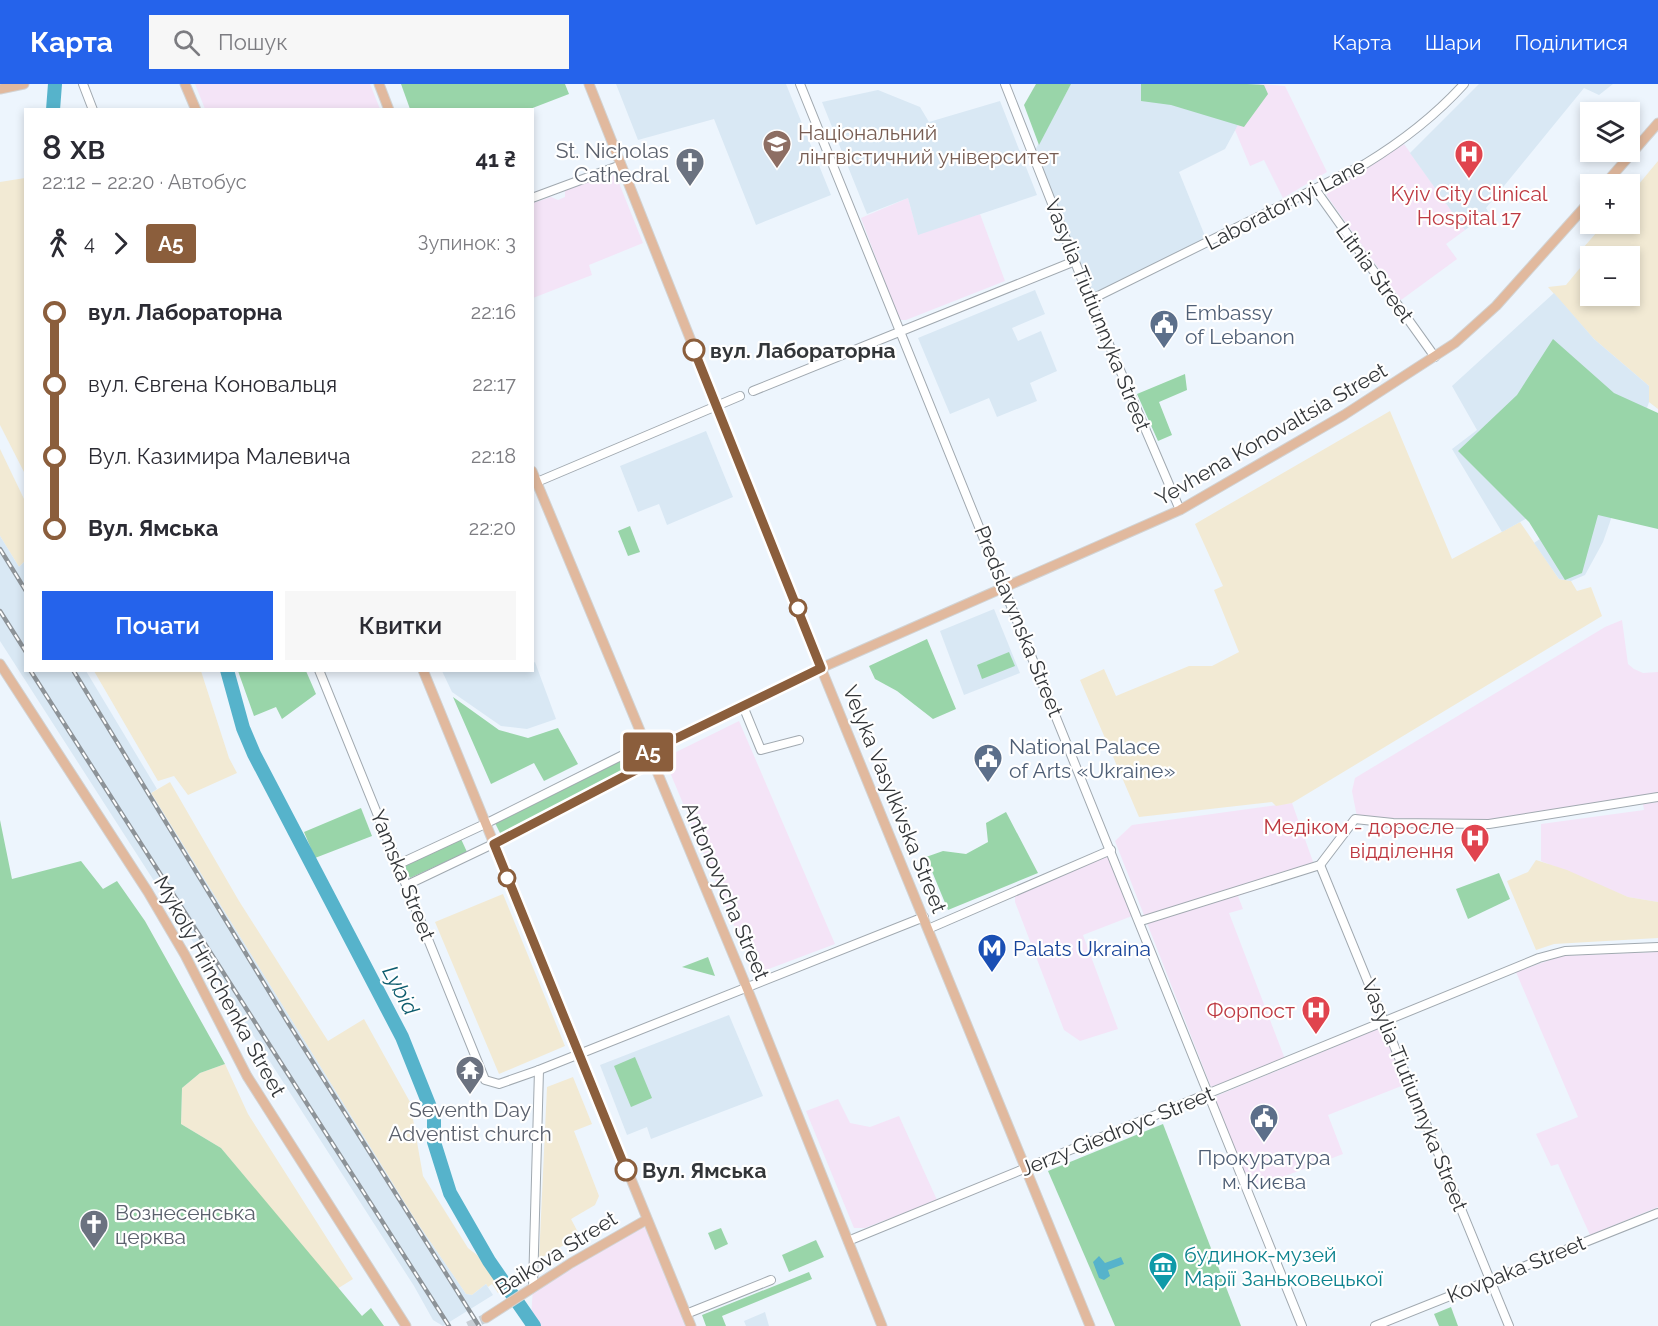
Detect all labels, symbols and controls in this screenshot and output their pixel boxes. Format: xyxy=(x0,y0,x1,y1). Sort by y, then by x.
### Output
search box xyxy=(149,15,569,69)
text: Карта xyxy=(30,26,113,59)
icon: search xyxy=(170,26,203,59)
text: Пошук xyxy=(218,29,288,55)
text: Карта xyxy=(1333,30,1392,55)
text: Шари xyxy=(1425,30,1482,55)
text: Поділитися xyxy=(1515,30,1628,55)
map controls xyxy=(1580,102,1640,306)
button: layers xyxy=(1580,102,1640,162)
place label: Національний лінгвістичний університет xyxy=(798,120,1059,169)
text: 8 хв xyxy=(42,128,106,167)
school or university icon: Національний лінгвістичний університет xyxy=(761,128,793,170)
place label: St. Nicholas Cathedral xyxy=(556,138,669,187)
hospital icon: Kyiv City Clinical Hospital 17 xyxy=(1453,138,1485,180)
text: 41 ₴ xyxy=(476,146,516,172)
church icon: St. Nicholas Cathedral xyxy=(674,146,706,188)
street label: Laboratornyi Lane xyxy=(1201,153,1369,255)
text: 22:12 – 22:20 · Автобус xyxy=(42,170,247,194)
button: + xyxy=(1580,174,1640,234)
place label: Kyiv City Clinical Hospital 17 xyxy=(1390,181,1548,230)
street label: Vasylia Tiutiunnyka Street xyxy=(1040,195,1156,435)
street label: Litnia Street xyxy=(1331,219,1419,327)
icon: walk xyxy=(42,227,75,260)
icon: forward xyxy=(104,227,137,260)
text: 4 xyxy=(84,231,95,255)
text: А5 xyxy=(158,231,184,256)
text: Зупинок: 3 xyxy=(418,231,516,255)
button: − xyxy=(1580,246,1640,306)
text: вул. Лаборaторна xyxy=(88,299,282,325)
text: 22:16 xyxy=(471,300,516,324)
place label: Embassy of Lebanon xyxy=(1185,300,1295,349)
public building icon: Embassy of Lebanon xyxy=(1148,308,1180,350)
place label: вул. Лаборaторна xyxy=(710,338,896,363)
marker: вул. Лаборaторна xyxy=(683,339,705,361)
street label: Yevhena Konovaltsia Street xyxy=(1151,357,1391,511)
text: вул. Євгена Коновальця xyxy=(88,371,337,397)
text: 22:17 xyxy=(472,372,516,396)
text: Вул. Казимира Малевича xyxy=(88,443,350,469)
text: 22:18 xyxy=(471,444,516,468)
text: Вул. Ямська xyxy=(88,515,218,541)
text: 22:20 xyxy=(469,516,516,540)
street label: Predslavynska Street xyxy=(969,522,1069,720)
button: Почати xyxy=(42,591,273,660)
button: Квитки xyxy=(285,591,516,660)
unlabelled marker xyxy=(789,599,807,617)
street label: Velyka Vasylkivska Street xyxy=(838,681,952,917)
line badge: А5 xyxy=(621,732,675,772)
place label: National Palace of Arts «Ukraine» xyxy=(1009,734,1175,783)
text: А5 xyxy=(635,740,661,765)
public building icon: National Palace of Arts «Ukraine» xyxy=(972,742,1004,784)
street label: Antonovycha Street xyxy=(677,798,775,984)
street label: Yamska Street xyxy=(365,806,441,944)
place label: Медіком - доросле відділення xyxy=(1264,814,1454,863)
hospital icon: Медіком - доросле відділення xyxy=(1459,822,1491,864)
unlabelled marker xyxy=(498,869,516,887)
street label: Mykoly Hrinchenka Street xyxy=(149,871,291,1101)
metro station icon: Palats Ukraina xyxy=(976,932,1008,974)
place label: Palats Ukraina xyxy=(1013,936,1151,961)
water label: Lybid xyxy=(377,961,425,1020)
street label: Vasylia Tiutiunnyka Street xyxy=(1357,975,1473,1215)
hospital icon: Форпост xyxy=(1300,994,1332,1036)
place label: Форпост xyxy=(1207,998,1295,1023)
temple icon: Seventh Day Adventist church xyxy=(454,1054,486,1096)
street label: Jerzy Giedroyc Street xyxy=(1017,1081,1217,1181)
place label: Seventh Day Adventist church xyxy=(388,1097,552,1146)
public building icon: Прокуратура м. Києва xyxy=(1248,1102,1280,1144)
place label: Прокуратура м. Києва xyxy=(1198,1145,1330,1194)
place label: Вул. Ямська xyxy=(642,1158,767,1183)
marker: Вул. Ямська xyxy=(615,1159,637,1181)
place label: Вознесенська церква xyxy=(115,1200,256,1249)
street label: Baikova Street xyxy=(491,1206,621,1300)
church icon: Вознесенська церква xyxy=(78,1208,110,1250)
street label: Kovpaka Street xyxy=(1443,1230,1589,1308)
place label: будинок-музей Марії Заньковецької xyxy=(1184,1242,1383,1291)
museum icon: будинок-музей Марії Заньковецької xyxy=(1147,1250,1179,1292)

